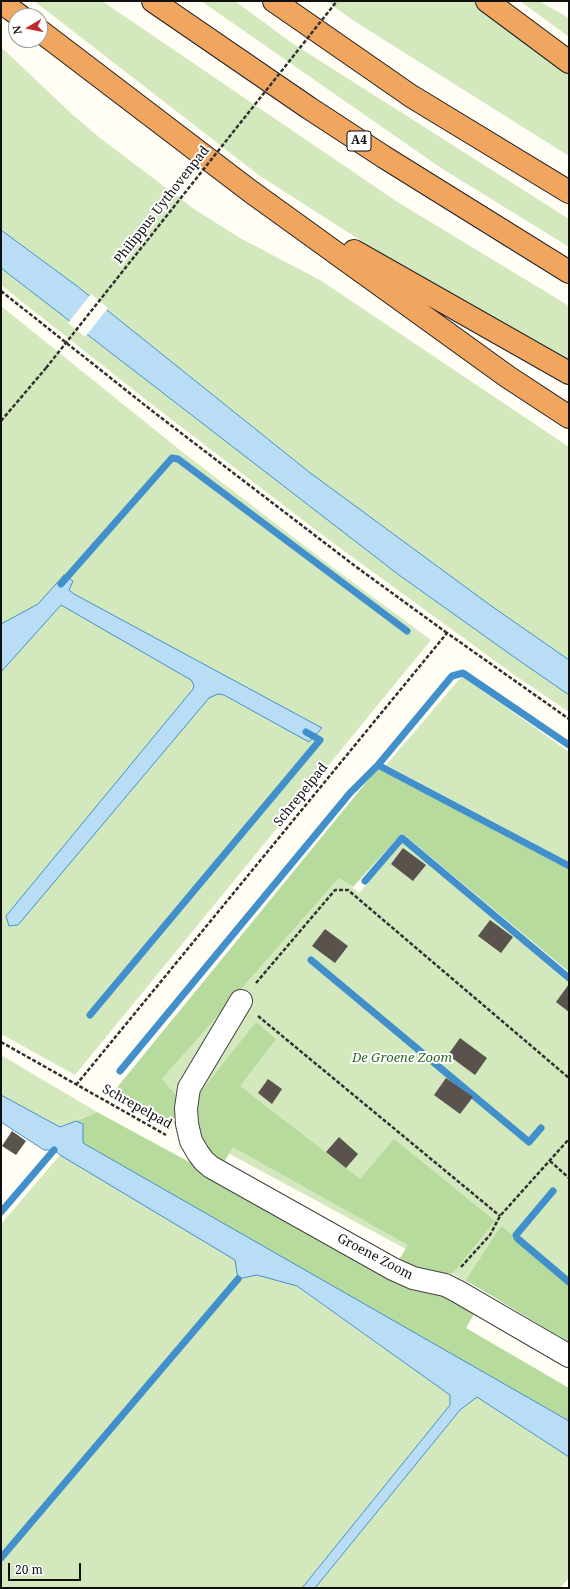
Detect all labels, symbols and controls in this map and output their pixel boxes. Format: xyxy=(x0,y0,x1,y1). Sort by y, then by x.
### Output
north arrow xyxy=(8,8,48,48)
text: N xyxy=(9,24,25,36)
road number: A4 xyxy=(347,131,371,151)
street label: Philippus Uythovenpad xyxy=(111,143,213,267)
street label: Schrepelpad xyxy=(271,760,331,830)
park label: De Groene Zoom xyxy=(352,1050,452,1066)
street label: Schrepelpad xyxy=(100,1082,174,1132)
street label: Groene Zoom xyxy=(334,1230,416,1284)
scale bar xyxy=(10,1555,83,1581)
text: 20 m xyxy=(15,1561,43,1578)

